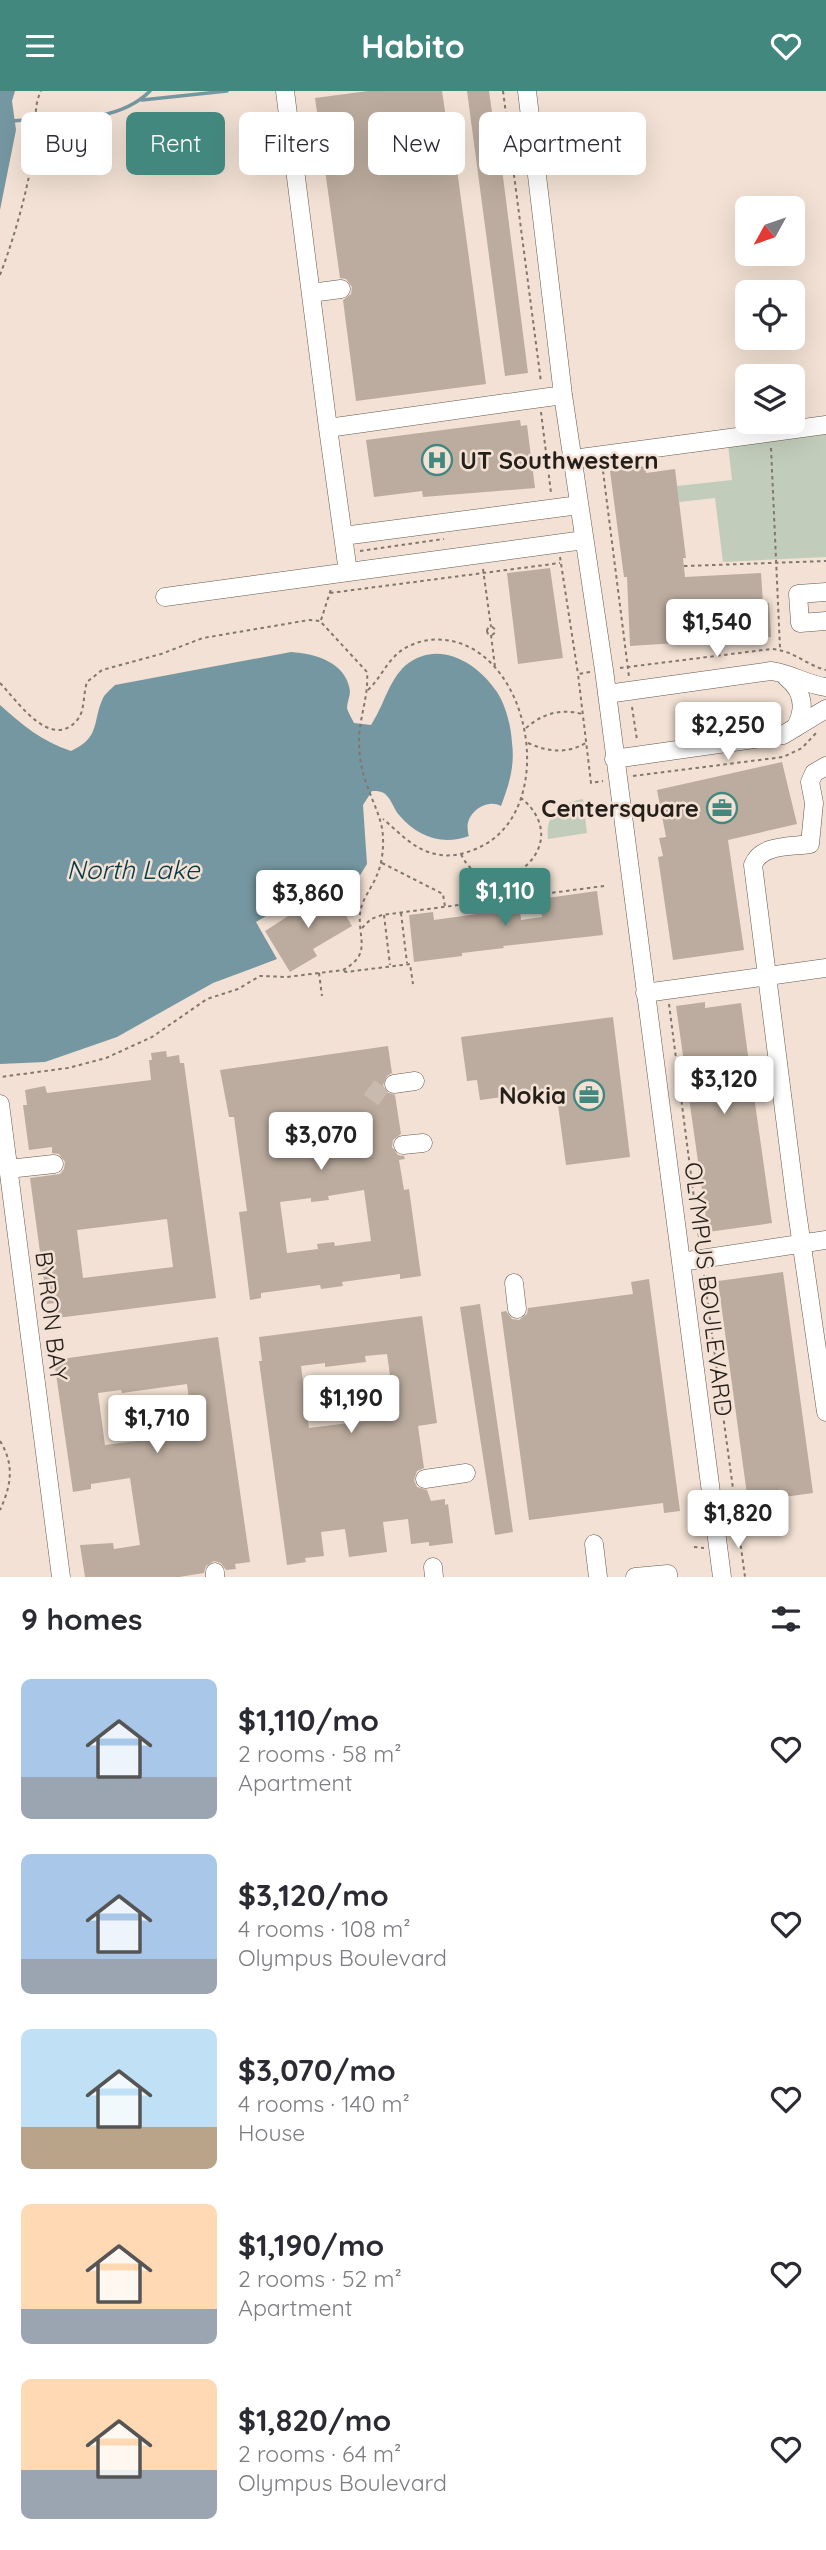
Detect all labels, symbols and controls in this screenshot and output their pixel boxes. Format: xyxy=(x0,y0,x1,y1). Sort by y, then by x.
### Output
text: Habito xyxy=(361,26,465,66)
icon: menu xyxy=(21,27,59,65)
icon: heart xyxy=(767,27,805,65)
chip: Buy xyxy=(21,112,112,175)
chip: Rent xyxy=(126,112,225,175)
chip: Filters xyxy=(239,112,354,175)
chip: New xyxy=(368,112,465,175)
chip: Apartment xyxy=(479,112,646,175)
north arrow xyxy=(735,196,805,266)
map controls xyxy=(735,196,805,434)
button: locate xyxy=(735,280,805,350)
button: layers xyxy=(735,364,805,434)
hospital icon: UT Southwestern xyxy=(420,443,454,477)
place label: UT Southwestern xyxy=(460,445,659,475)
pin: $1,540 xyxy=(660,599,774,659)
text: $1,540 xyxy=(682,607,752,636)
pin: $2,250 xyxy=(671,703,785,762)
text: $2,250 xyxy=(691,710,765,739)
office icon: Centersquare xyxy=(705,791,739,825)
place label: Centersquare xyxy=(541,793,699,823)
water label: North Lake xyxy=(67,853,201,886)
pin: $1,110 xyxy=(448,869,562,928)
pin: $3,860 xyxy=(251,871,365,930)
text: $1,110 xyxy=(475,876,535,905)
text: $3,860 xyxy=(272,878,344,907)
pin: $3,120 xyxy=(667,1056,781,1116)
text: $3,120 xyxy=(691,1064,757,1093)
office icon: Nokia xyxy=(572,1078,606,1112)
place label: Nokia xyxy=(499,1080,566,1110)
pin: $3,070 xyxy=(264,1112,378,1172)
text: $3,070 xyxy=(285,1120,357,1149)
street label: OLYMPUS BOULEVARD xyxy=(679,1160,739,1418)
street label: BYRON BAY xyxy=(29,1250,75,1382)
pin: $1,190 xyxy=(294,1375,408,1435)
text: $1,190 xyxy=(319,1383,383,1412)
pin: $1,710 xyxy=(100,1395,214,1455)
text: $1,710 xyxy=(124,1403,190,1432)
pin: $1,820 xyxy=(681,1491,795,1550)
text: $1,820 xyxy=(704,1498,772,1527)
text: 9 homes xyxy=(21,1600,143,1638)
icon: filters xyxy=(767,1600,805,1638)
text: $1,110/mo xyxy=(238,1701,379,1739)
icon: home xyxy=(77,1707,161,1791)
icon: heart xyxy=(767,1730,805,1768)
text: 2 rooms · 58 m² xyxy=(238,1739,401,1768)
text: Apartment xyxy=(238,1768,352,1797)
text: $3,120/mo xyxy=(238,1876,389,1914)
icon: home xyxy=(77,1882,161,1966)
icon: heart xyxy=(767,1905,805,1943)
text: 4 rooms · 108 m² xyxy=(238,1914,411,1943)
text: Olympus Boulevard xyxy=(238,1943,447,1972)
text: $3,070/mo xyxy=(238,2051,396,2089)
icon: home xyxy=(77,2057,161,2141)
icon: heart xyxy=(767,2080,805,2118)
text: 4 rooms · 140 m² xyxy=(238,2089,410,2118)
text: House xyxy=(238,2118,305,2147)
text: $1,190/mo xyxy=(238,2226,384,2264)
icon: home xyxy=(77,2232,161,2316)
icon: heart xyxy=(767,2255,805,2293)
text: 2 rooms · 52 m² xyxy=(238,2264,402,2293)
text: Apartment xyxy=(238,2293,352,2322)
text: $1,820/mo xyxy=(238,2401,391,2439)
icon: home xyxy=(77,2407,161,2491)
icon: heart xyxy=(767,2430,805,2468)
text: 2 rooms · 64 m² xyxy=(238,2439,401,2468)
text: Olympus Boulevard xyxy=(238,2468,447,2497)

